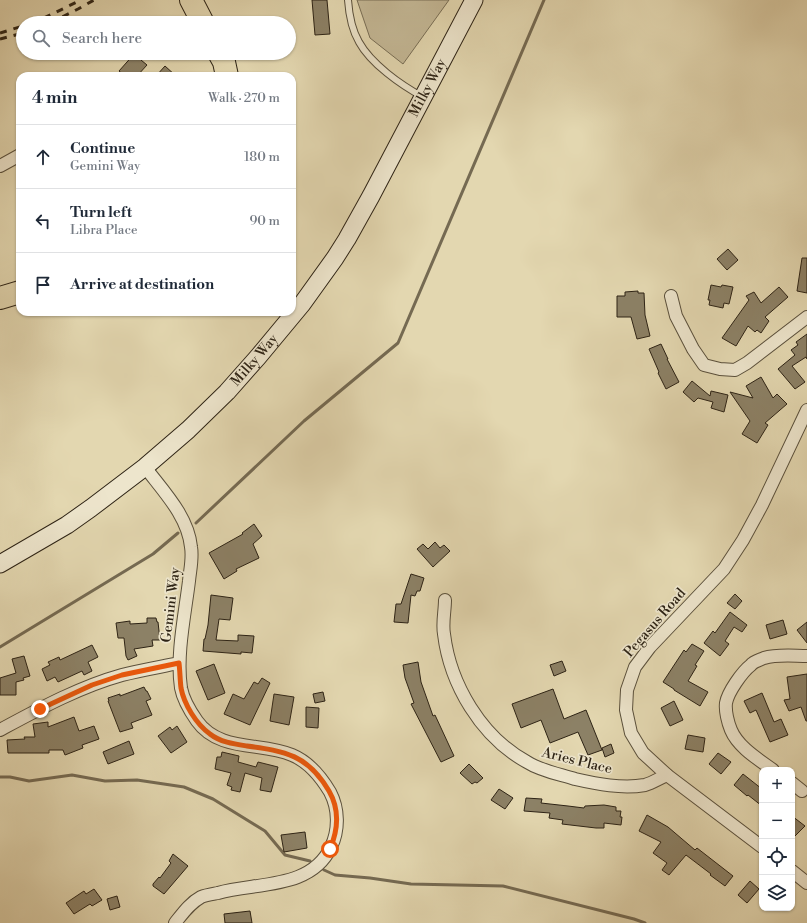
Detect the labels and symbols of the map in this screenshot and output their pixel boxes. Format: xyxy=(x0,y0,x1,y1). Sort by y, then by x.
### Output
street label: Milky Way xyxy=(405,55,451,120)
street label: Milky Way xyxy=(227,330,282,390)
street label: Gemini Way xyxy=(157,566,185,644)
street label: Pegasus Road xyxy=(620,585,690,661)
route end xyxy=(31,700,49,718)
street label: Aries Place xyxy=(539,743,614,778)
route start xyxy=(321,840,339,858)

